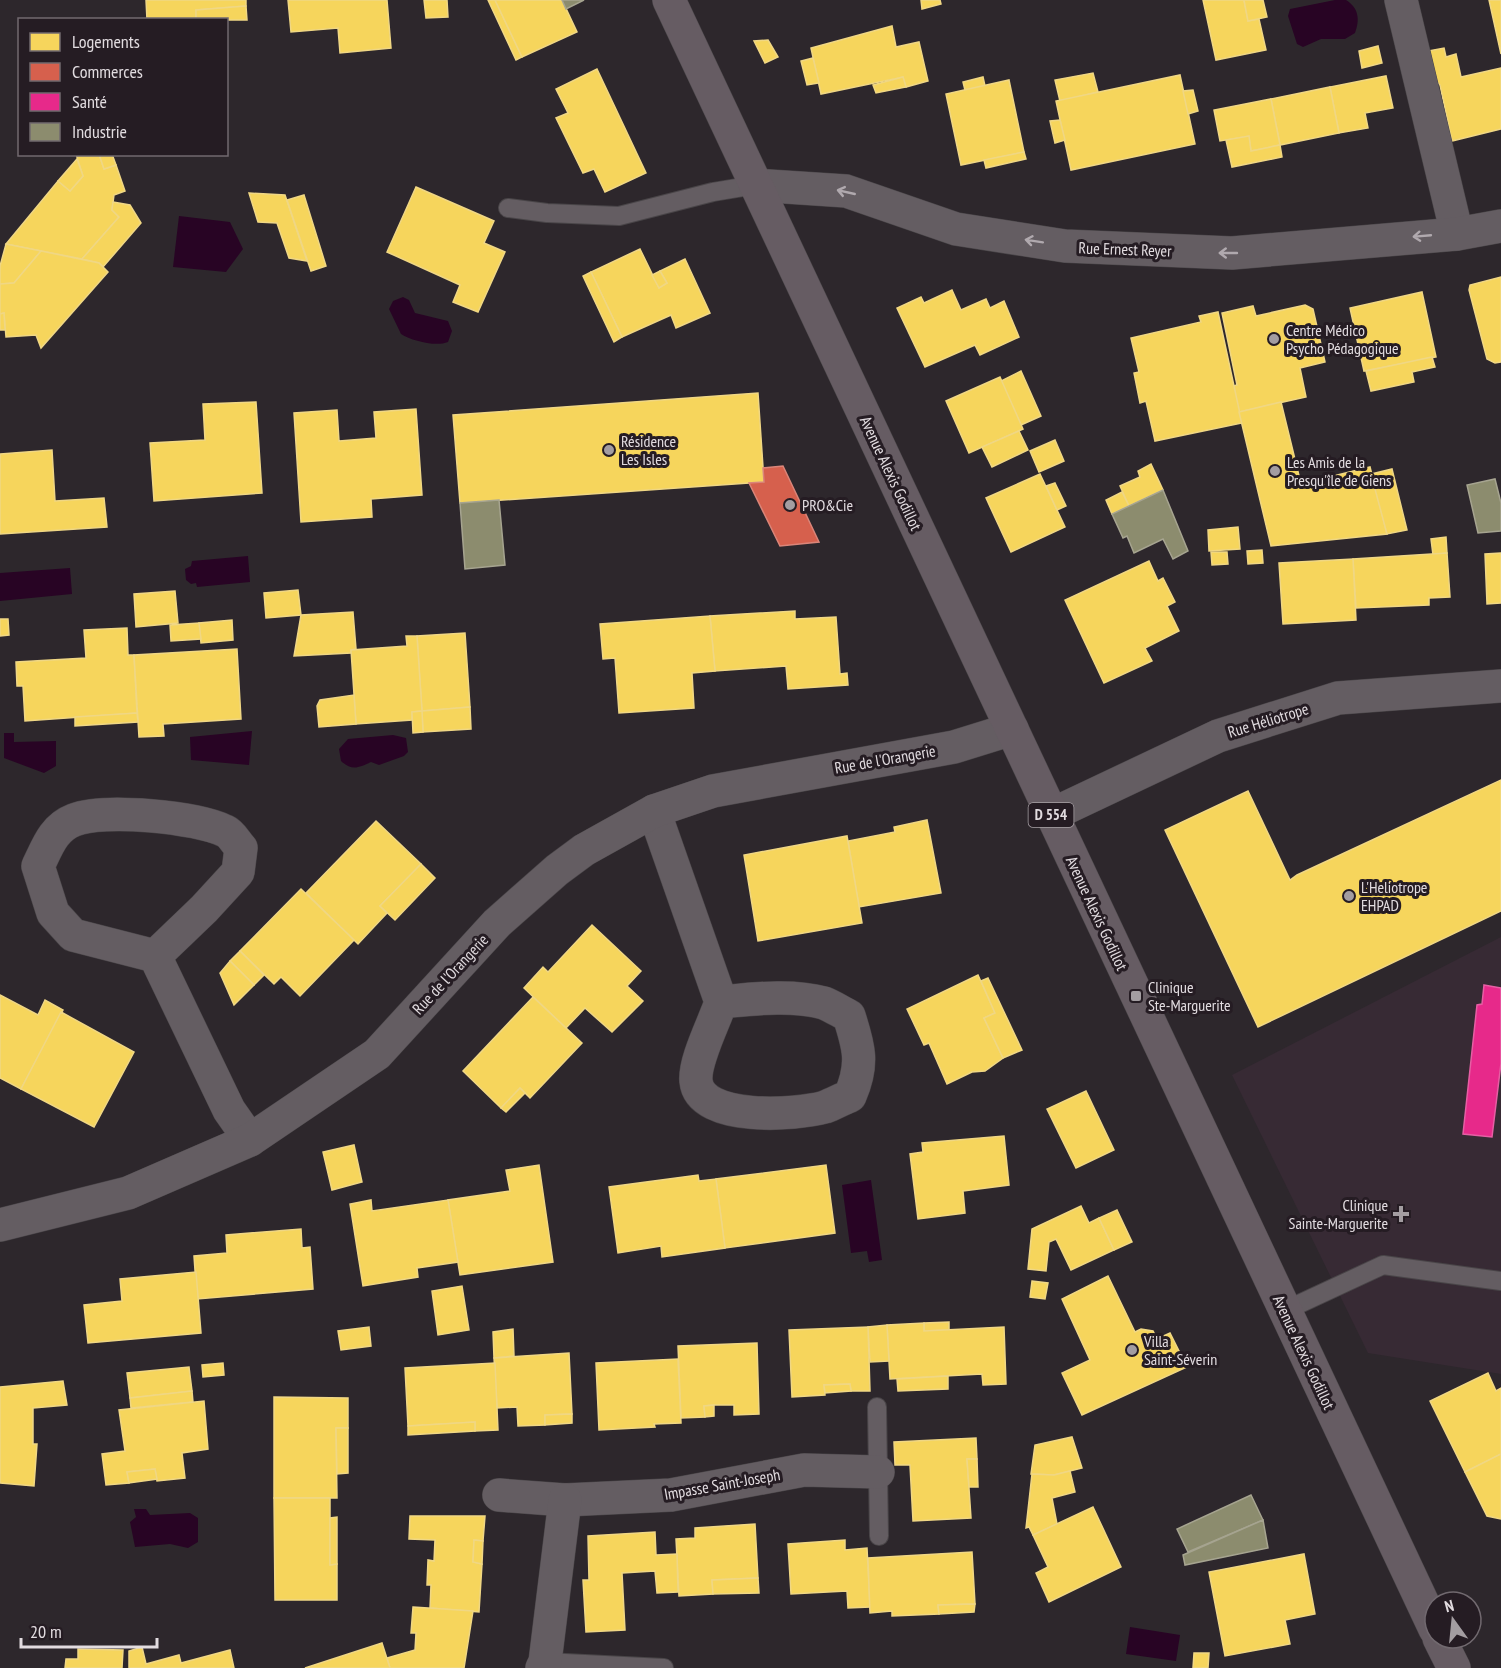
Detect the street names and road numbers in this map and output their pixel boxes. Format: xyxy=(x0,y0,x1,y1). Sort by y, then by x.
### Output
street label: Rue Ernest Reyer xyxy=(1078,237,1172,261)
street label: Avenue Alexis Godillot xyxy=(856,413,926,534)
street label: Rue Héliotrope xyxy=(1225,698,1311,742)
street label: Rue de l'Orangerie xyxy=(833,740,937,778)
road number: D 554 xyxy=(1028,803,1074,827)
street label: Avenue Alexis Godillot xyxy=(1062,853,1132,974)
street label: Rue de l'Orangerie xyxy=(408,930,492,1018)
street label: Avenue Alexis Godillot xyxy=(1269,1292,1339,1413)
street label: Impasse Saint-Joseph xyxy=(662,1464,782,1504)

